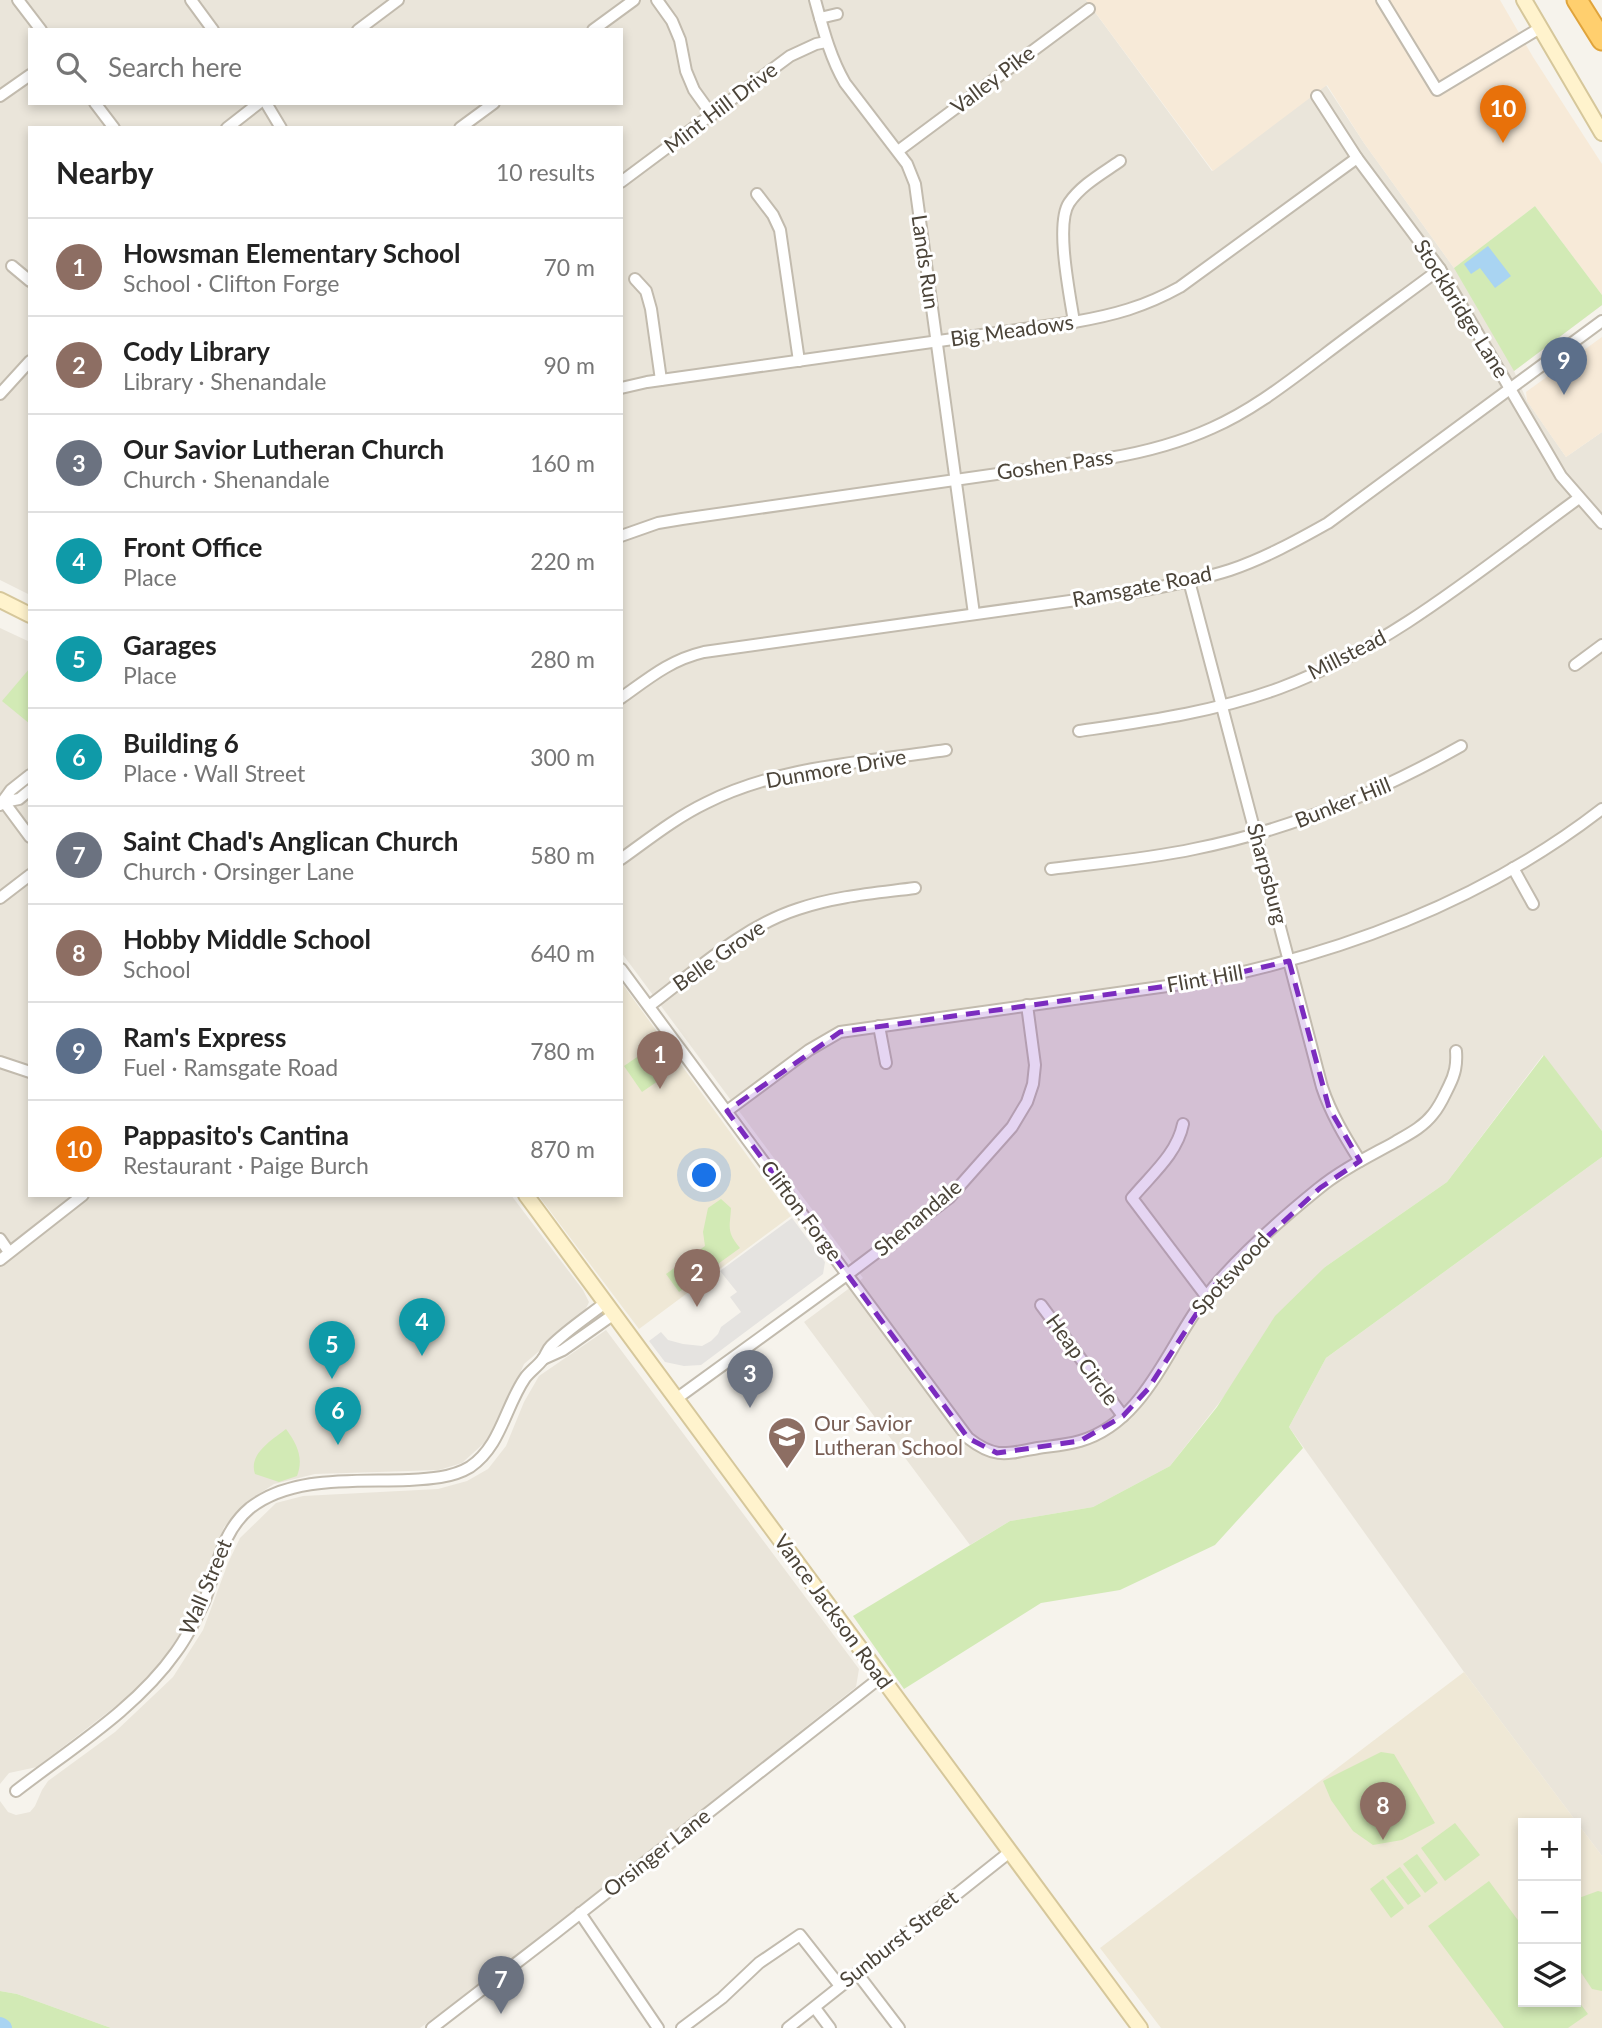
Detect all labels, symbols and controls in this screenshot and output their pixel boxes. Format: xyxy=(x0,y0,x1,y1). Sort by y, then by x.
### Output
search box xyxy=(28,28,623,105)
street label: Valley Pike xyxy=(945,39,1039,118)
icon: search xyxy=(52,48,90,86)
text: Search here xyxy=(108,51,242,83)
street label: Mint Hill Drive xyxy=(659,56,782,157)
pin: 10 xyxy=(1480,85,1526,143)
text: Nearby xyxy=(56,154,154,190)
text: 10 results xyxy=(496,158,595,186)
street label: Lands Run xyxy=(907,213,945,311)
street label: Stockbridge Lane xyxy=(1410,234,1515,382)
text: Howsman Elementary School xyxy=(123,237,461,269)
text: 1 xyxy=(72,253,86,281)
text: 70 m xyxy=(544,253,595,281)
text: School · Clifton Forge xyxy=(123,269,339,297)
street label: Big Meadows xyxy=(948,308,1075,351)
text: Cody Library xyxy=(123,335,270,367)
pin: 9 xyxy=(1541,337,1587,395)
text: 2 xyxy=(72,351,86,379)
text: 90 m xyxy=(544,351,595,379)
text: Library · Shenandale xyxy=(123,367,327,395)
text: Our Savior Lutheran Church xyxy=(123,433,444,465)
street label: Goshen Pass xyxy=(995,443,1114,484)
text: 3 xyxy=(72,449,86,477)
text: 160 m xyxy=(530,449,595,477)
text: Church · Shenandale xyxy=(123,465,330,493)
text: Front Office xyxy=(123,531,262,563)
text: 4 xyxy=(72,547,86,575)
text: 220 m xyxy=(530,547,595,575)
street label: Ramsgate Road xyxy=(1070,560,1214,611)
text: Place xyxy=(123,563,177,591)
street label: Millstead xyxy=(1303,623,1389,684)
text: Garages xyxy=(123,629,217,661)
text: 5 xyxy=(72,645,86,673)
text: 280 m xyxy=(530,645,595,673)
text: Place xyxy=(123,661,177,689)
text: Building 6 xyxy=(123,727,239,759)
text: 6 xyxy=(72,743,86,771)
text: 300 m xyxy=(530,743,595,771)
street label: Dunmore Drive xyxy=(764,743,908,792)
text: Place · Wall Street xyxy=(123,759,305,787)
street label: Bunker Hill xyxy=(1291,771,1394,832)
street label: Sharpsburg xyxy=(1243,820,1294,927)
text: Saint Chad's Anglican Church xyxy=(123,825,458,857)
text: 7 xyxy=(72,841,86,869)
text: 580 m xyxy=(530,841,595,869)
text: Church · Orsinger Lane xyxy=(123,857,354,885)
street label: Belle Grove xyxy=(667,914,769,996)
text: Hobby Middle School xyxy=(123,923,371,955)
text: 8 xyxy=(72,939,86,967)
text: 640 m xyxy=(530,939,595,967)
text: School xyxy=(123,955,191,983)
street label: Flint Hill xyxy=(1165,959,1245,997)
text: Ram's Express xyxy=(123,1021,286,1053)
pin: 1 xyxy=(637,1031,683,1089)
text: 9 xyxy=(72,1037,86,1065)
text: 780 m xyxy=(530,1037,595,1065)
text: Fuel · Ramsgate Road xyxy=(123,1053,338,1081)
text: Pappasito's Cantina xyxy=(123,1119,349,1151)
text: 10 xyxy=(66,1135,92,1163)
text: 870 m xyxy=(530,1135,595,1163)
text: Restaurant · Paige Burch xyxy=(123,1151,369,1179)
street label: Clifton Forge xyxy=(756,1155,848,1265)
your location xyxy=(687,1158,721,1192)
street label: Shenandale xyxy=(868,1173,966,1261)
street label: Spotswood xyxy=(1186,1227,1274,1319)
pin: 2 xyxy=(674,1249,720,1307)
pin: 4 xyxy=(399,1298,445,1356)
street label: Heap Circle xyxy=(1042,1309,1125,1410)
pin: 5 xyxy=(309,1321,355,1379)
pin: 3 xyxy=(727,1350,773,1408)
pin: 6 xyxy=(315,1387,361,1445)
place label: Our Savior Lutheran School xyxy=(814,1410,963,1459)
school or university icon: Our Savior Lutheran School xyxy=(766,1415,808,1470)
street label: Vance Jackson Road xyxy=(770,1529,899,1693)
street label: Wall Street xyxy=(173,1534,236,1638)
pin: 8 xyxy=(1360,1782,1406,1840)
street label: Orsinger Lane xyxy=(598,1802,714,1901)
map controls xyxy=(1518,1818,1581,2007)
button: + xyxy=(1518,1818,1581,1881)
button: − xyxy=(1518,1881,1581,1944)
street label: Sunburst Street xyxy=(834,1884,962,1992)
button: layers xyxy=(1518,1944,1581,2007)
pin: 7 xyxy=(478,1956,524,2014)

